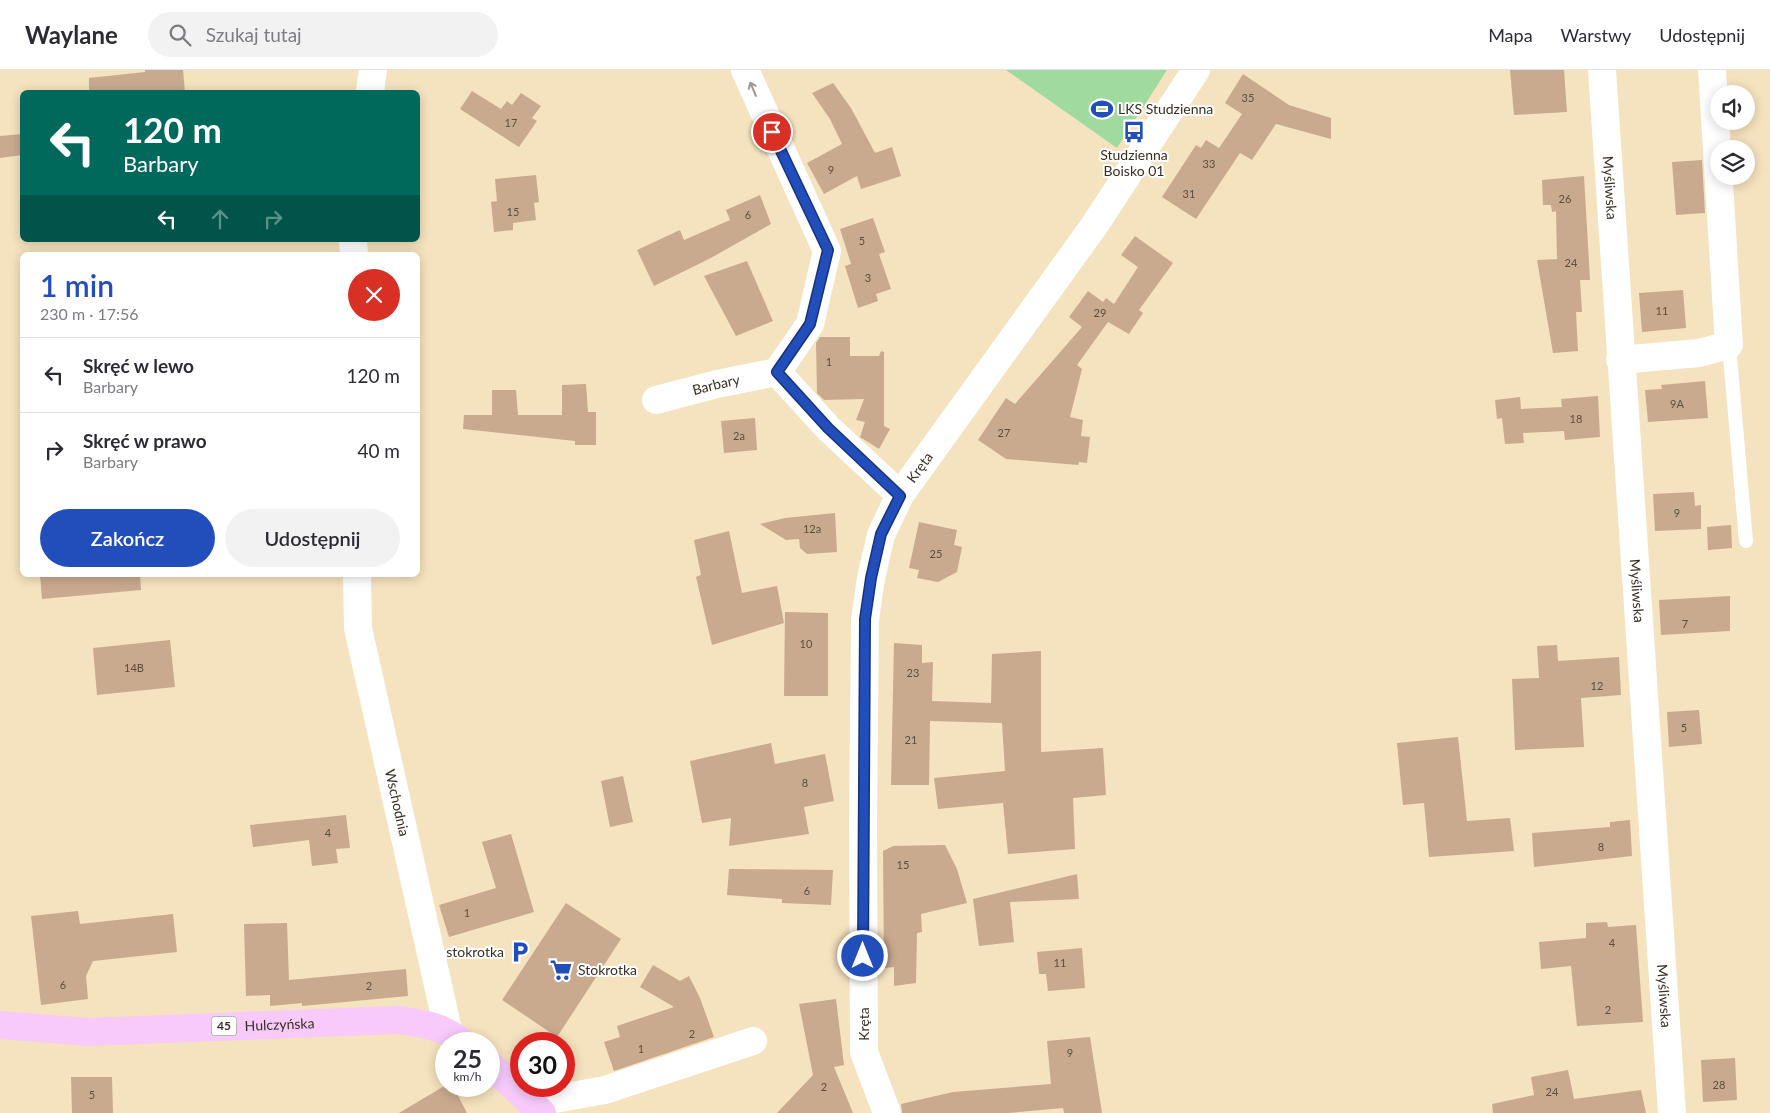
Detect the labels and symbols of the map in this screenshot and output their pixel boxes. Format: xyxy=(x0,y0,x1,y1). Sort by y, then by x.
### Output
one-way arrow xyxy=(748,82,758,97)
house number: 35 xyxy=(1242,91,1254,104)
sports icon: LKS Studzienna xyxy=(1089,96,1115,122)
place label: LKS Studzienna xyxy=(1118,100,1213,117)
pin xyxy=(751,111,793,153)
house number: 17 xyxy=(505,116,517,129)
bus stop icon: Studzienna Boisko 01 xyxy=(1121,119,1147,145)
place label: Studzienna Boisko 01 xyxy=(1100,146,1168,179)
street label: Myśliwska xyxy=(1600,155,1621,220)
house number: 33 xyxy=(1203,157,1215,170)
house number: 9 xyxy=(828,163,834,176)
house number: 31 xyxy=(1183,187,1195,200)
house number: 26 xyxy=(1559,192,1571,205)
house number: 15 xyxy=(507,205,519,218)
house number: 6 xyxy=(745,208,751,221)
house number: 5 xyxy=(859,234,865,247)
house number: 24 xyxy=(1565,256,1578,269)
house number: 3 xyxy=(865,271,871,284)
house number: 11 xyxy=(1656,304,1668,317)
house number: 29 xyxy=(1094,306,1106,319)
house number: 1 xyxy=(826,355,832,368)
street label: Barbary xyxy=(690,371,742,398)
house number: 9A xyxy=(1670,397,1684,410)
house number: 18 xyxy=(1570,412,1582,425)
house number: 27 xyxy=(998,426,1010,439)
house number: 2a xyxy=(733,429,745,442)
street label: Kręta xyxy=(903,449,936,486)
house number: 9 xyxy=(1674,506,1680,519)
house number: 12a xyxy=(803,522,821,535)
house number: 25 xyxy=(930,547,942,560)
street label: Myśliwska xyxy=(1627,558,1648,623)
house number: 7 xyxy=(1682,617,1688,630)
house number: 10 xyxy=(800,637,813,650)
house number: 14B xyxy=(124,661,144,674)
house number: 23 xyxy=(907,666,919,679)
house number: 12 xyxy=(1591,679,1603,692)
house number: 5 xyxy=(1681,721,1687,734)
house number: 21 xyxy=(905,733,917,746)
street label: Wschodnia xyxy=(382,767,413,838)
house number: 8 xyxy=(802,776,808,789)
house number: 4 xyxy=(325,826,332,839)
house number: 8 xyxy=(1598,840,1604,853)
house number: 15 xyxy=(897,858,909,871)
house number: 6 xyxy=(804,884,810,897)
house number: 1 xyxy=(464,906,470,919)
position arrow xyxy=(836,929,888,981)
house number: 4 xyxy=(1609,936,1616,949)
parking icon: stokrotka xyxy=(507,939,533,965)
place label: stokrotka xyxy=(446,943,504,960)
house number: 11 xyxy=(1054,956,1066,969)
supermarket icon: Stokrotka xyxy=(548,957,574,983)
place label: Stokrotka xyxy=(578,961,637,978)
street label: Myśliwska xyxy=(1654,963,1675,1028)
house number: 6 xyxy=(60,978,66,991)
house number: 2 xyxy=(366,979,372,992)
house number: 2 xyxy=(1605,1003,1611,1016)
street label: Kręta xyxy=(855,1007,872,1041)
street label: Hulczyńska xyxy=(244,1014,315,1034)
road number: 45 xyxy=(212,1016,236,1036)
house number: 2 xyxy=(689,1027,695,1040)
speed limit sign: 30 xyxy=(510,1032,575,1097)
house number: 1 xyxy=(638,1042,644,1055)
house number: 9 xyxy=(1067,1046,1073,1059)
house number: 28 xyxy=(1713,1078,1725,1091)
house number: 2 xyxy=(821,1080,827,1093)
house number: 24 xyxy=(1546,1085,1559,1098)
house number: 5 xyxy=(89,1088,95,1101)

